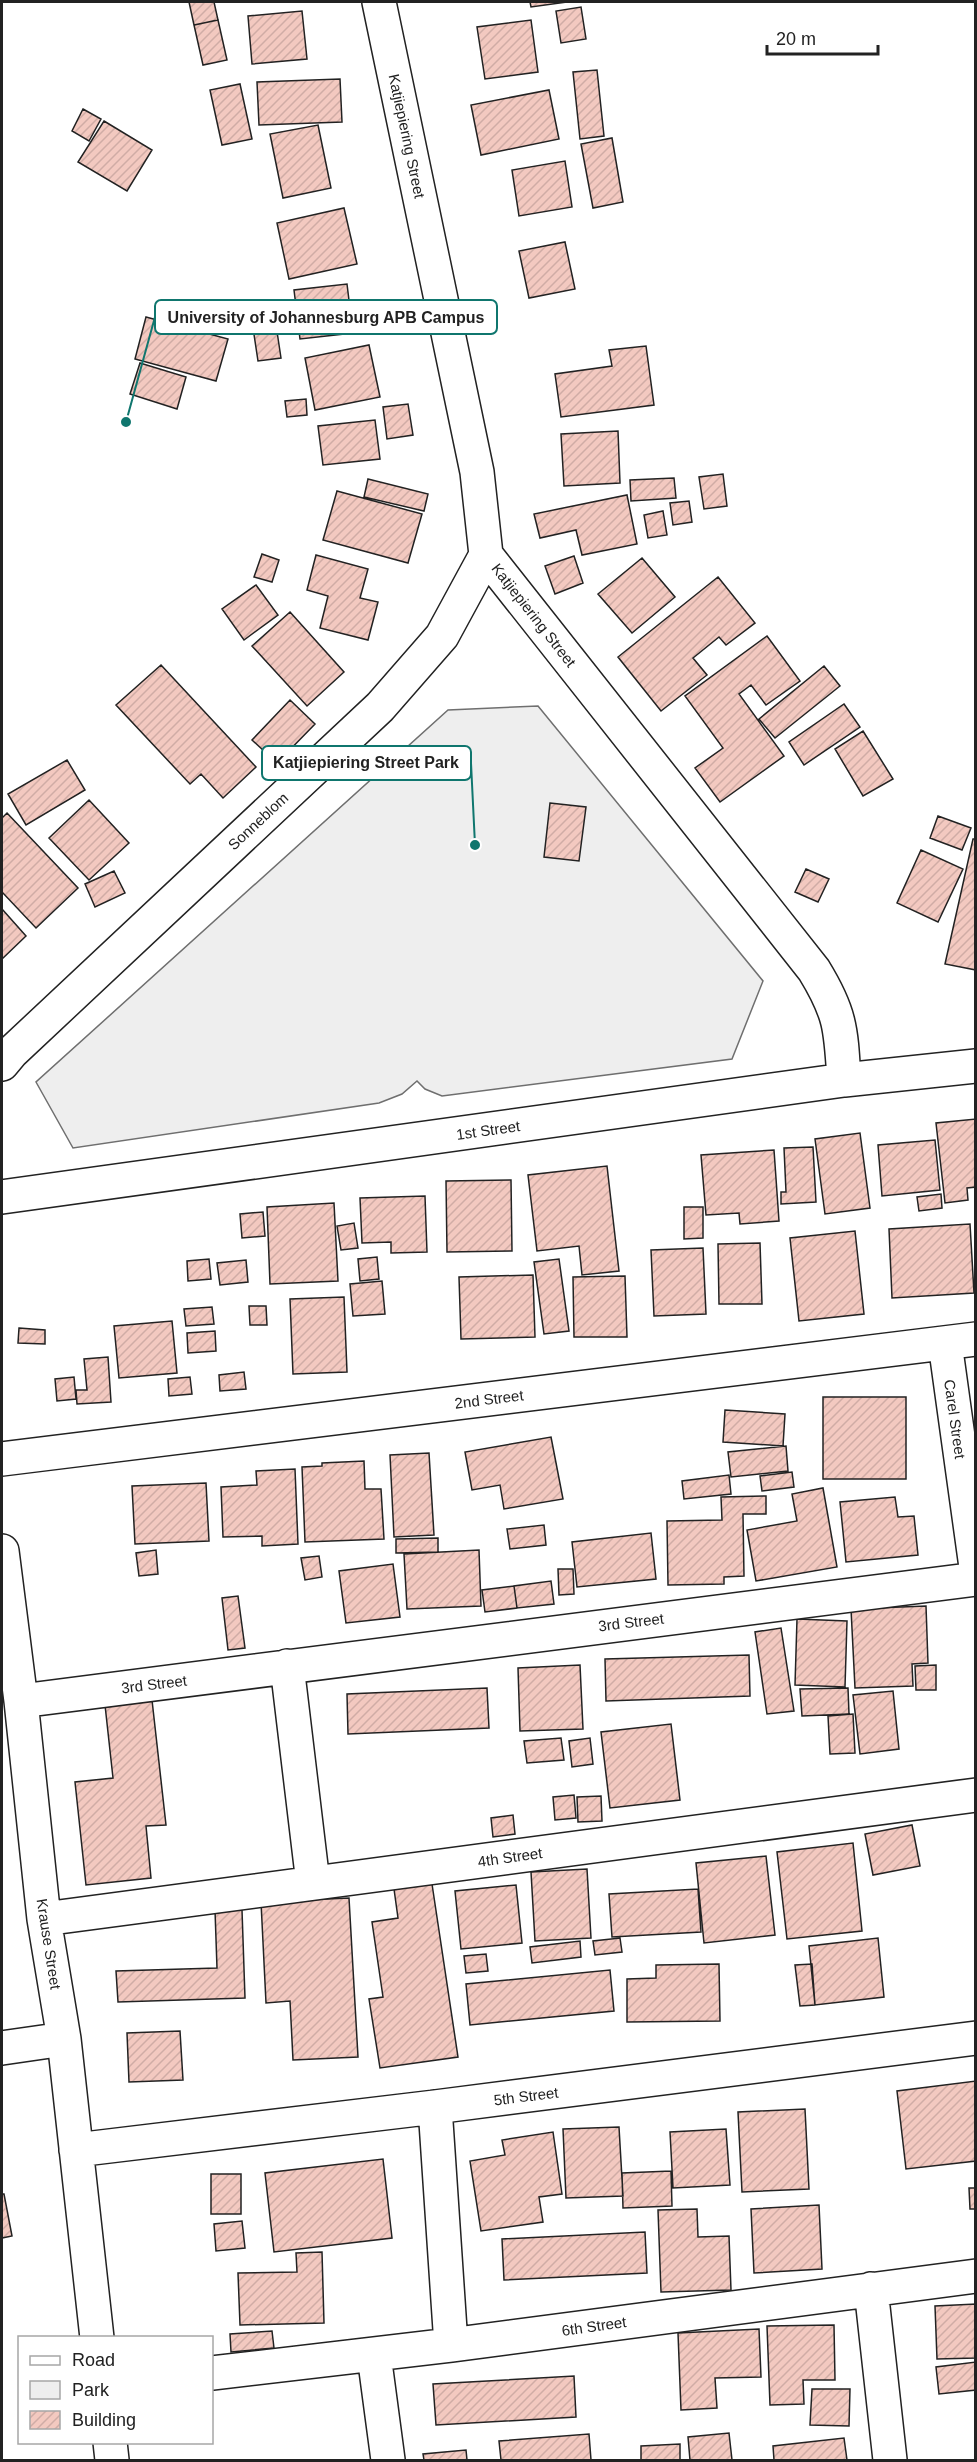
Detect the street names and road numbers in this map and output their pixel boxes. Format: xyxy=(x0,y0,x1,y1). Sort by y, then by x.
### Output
street label: Katjiepiering Street xyxy=(386,72,429,201)
street label: Katjiepiering Street xyxy=(488,560,580,671)
street label: Sonneblom xyxy=(224,789,292,853)
street label: 1st Street xyxy=(455,1117,522,1143)
street label: Carel Street xyxy=(941,1378,969,1461)
street label: 2nd Street xyxy=(454,1386,525,1412)
street label: 3rd Street xyxy=(597,1609,666,1634)
street label: 3rd Street xyxy=(120,1671,189,1696)
street label: 4th Street xyxy=(477,1844,544,1870)
street label: Krause Street xyxy=(33,1897,65,1991)
street label: 5th Street xyxy=(493,2083,560,2108)
street label: 6th Street xyxy=(561,2313,628,2339)

